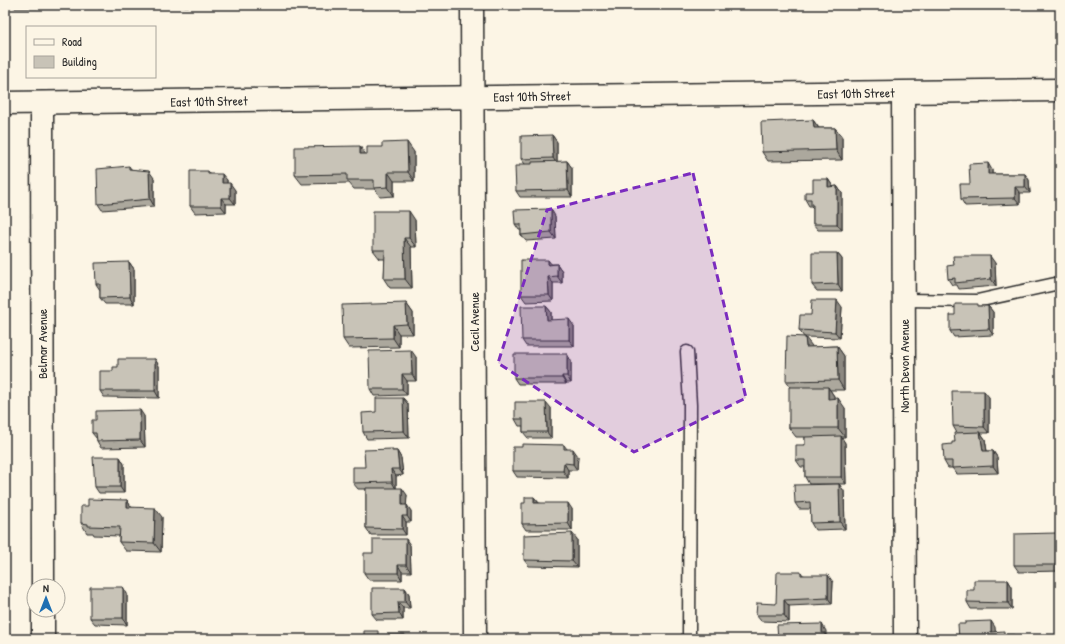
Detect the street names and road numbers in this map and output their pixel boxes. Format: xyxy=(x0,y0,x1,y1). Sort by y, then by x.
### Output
street label: East 10th Street xyxy=(817,83,895,103)
street label: East 10th Street xyxy=(493,86,571,106)
street label: East 10th Street xyxy=(170,91,248,111)
street label: Cecil Avenue xyxy=(465,292,483,352)
street label: Belmar Avenue xyxy=(33,309,51,379)
street label: North Devon Avenue xyxy=(895,319,913,413)

